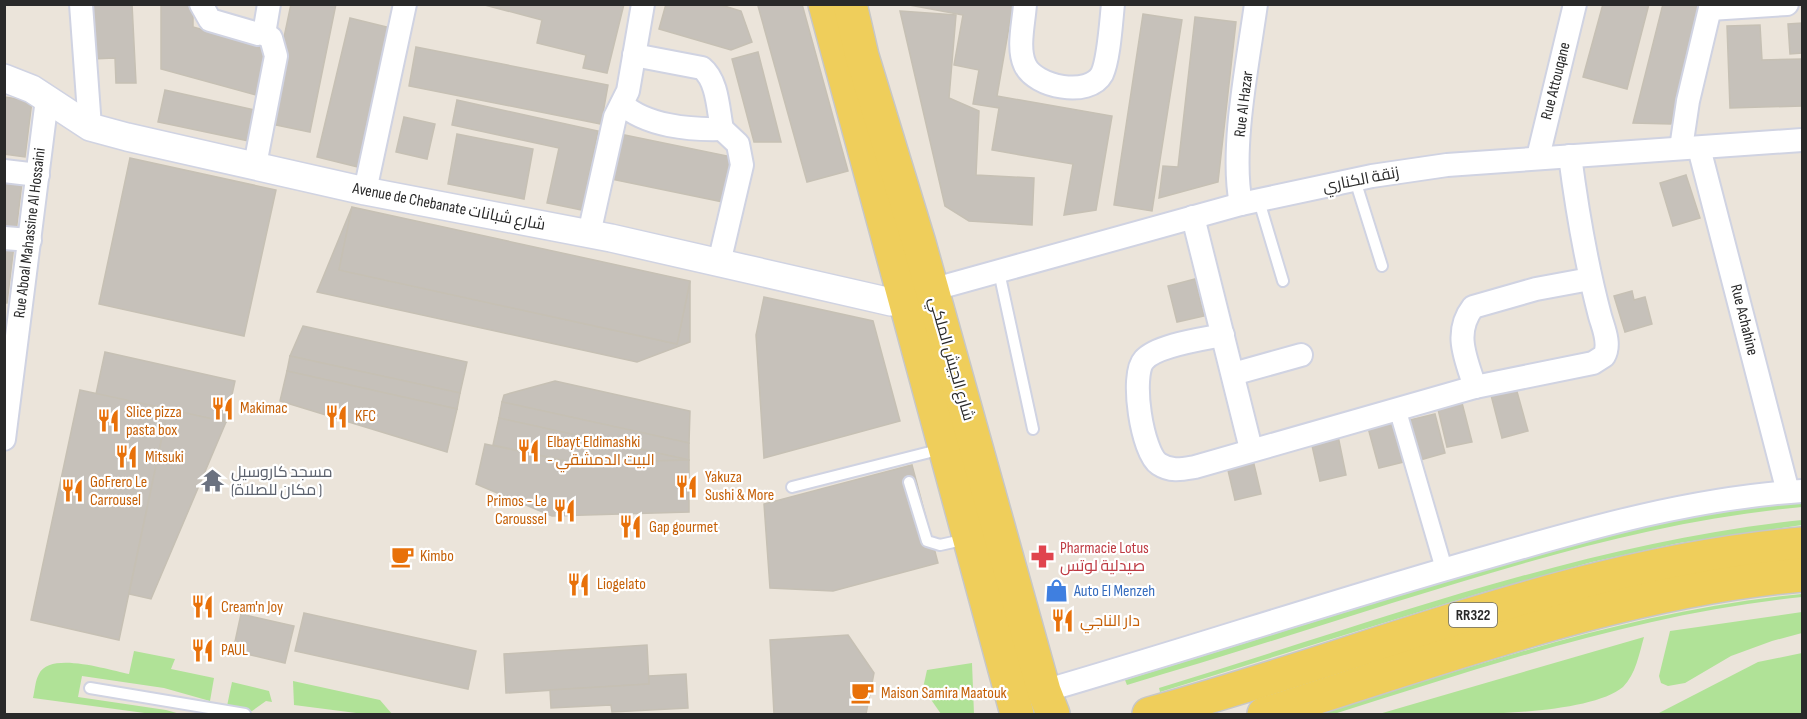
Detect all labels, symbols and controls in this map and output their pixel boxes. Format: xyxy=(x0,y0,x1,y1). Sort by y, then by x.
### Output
street label: Rue Attouqane xyxy=(1537,40,1575,122)
street label: Rue Al Hazar xyxy=(1231,69,1258,138)
street label: Rue Aboal Mahassine Al Hossaini xyxy=(10,147,50,319)
street label: زنقة الكناري xyxy=(1321,163,1402,200)
street label: Avenue de Chebanate شارع شبانات xyxy=(350,179,547,236)
street label: Rue Achahine xyxy=(1726,282,1762,358)
street label: شارع الجيش الملكي xyxy=(921,295,978,424)
restaurant icon: Makimac xyxy=(209,395,235,421)
place label: Makimac xyxy=(240,399,288,418)
place label: Slice pizza pasta box xyxy=(126,403,182,440)
restaurant icon: KFC xyxy=(324,403,350,429)
place label: KFC xyxy=(355,407,376,426)
restaurant icon: Slice pizza pasta box xyxy=(95,408,121,434)
place label: Elbayt Eldimashki - البيت الدمشقي xyxy=(547,433,655,473)
restaurant icon: Elbayt Eldimashki - البيت الدمشقي xyxy=(516,438,542,464)
restaurant icon: Mitsuki xyxy=(114,444,140,470)
place label: Mitsuki xyxy=(145,448,184,467)
place label: مسجد كاروسيل (مكان للصلاة ) xyxy=(231,463,333,500)
temple icon: مسجد كاروسيل (مكان للصلاة ) xyxy=(200,468,226,494)
place label: Yakuza Sushi & More xyxy=(705,468,774,505)
place label: GoFrero Le Carrousel xyxy=(90,473,147,510)
restaurant icon: Yakuza Sushi & More xyxy=(674,473,700,499)
restaurant icon: GoFrero Le Carrousel xyxy=(59,478,85,504)
place label: Primos - Le Caroussel xyxy=(487,492,547,529)
restaurant icon: Primos - Le Caroussel xyxy=(552,497,578,523)
restaurant icon: Gap gourmet xyxy=(618,514,644,540)
place label: Gap gourmet xyxy=(649,518,718,537)
place label: Pharmacie Lotus صيدلية لوتس xyxy=(1060,539,1149,576)
cafe icon: Kimbo xyxy=(389,543,415,569)
pharmacy icon: Pharmacie Lotus صيدلية لوتس xyxy=(1029,544,1055,570)
place label: Kimbo xyxy=(420,547,454,566)
restaurant icon: Liogelato xyxy=(566,571,592,597)
place label: Liogelato xyxy=(597,575,646,594)
shop icon: Auto El Menzeh xyxy=(1043,578,1069,604)
place label: Auto El Menzeh xyxy=(1073,582,1155,601)
restaurant icon: Cream'n Joy xyxy=(190,594,216,620)
place label: Cream'n Joy xyxy=(221,598,283,617)
road number: RR322 xyxy=(1449,603,1497,627)
restaurant icon: دار الناجي xyxy=(1049,608,1075,634)
place label: دار الناجي xyxy=(1080,612,1140,634)
restaurant icon: PAUL xyxy=(190,637,216,663)
place label: PAUL xyxy=(221,641,248,660)
cafe icon: Maison Samira Maatouk xyxy=(850,680,876,706)
place label: Maison Samira Maatouk xyxy=(881,684,1007,703)

